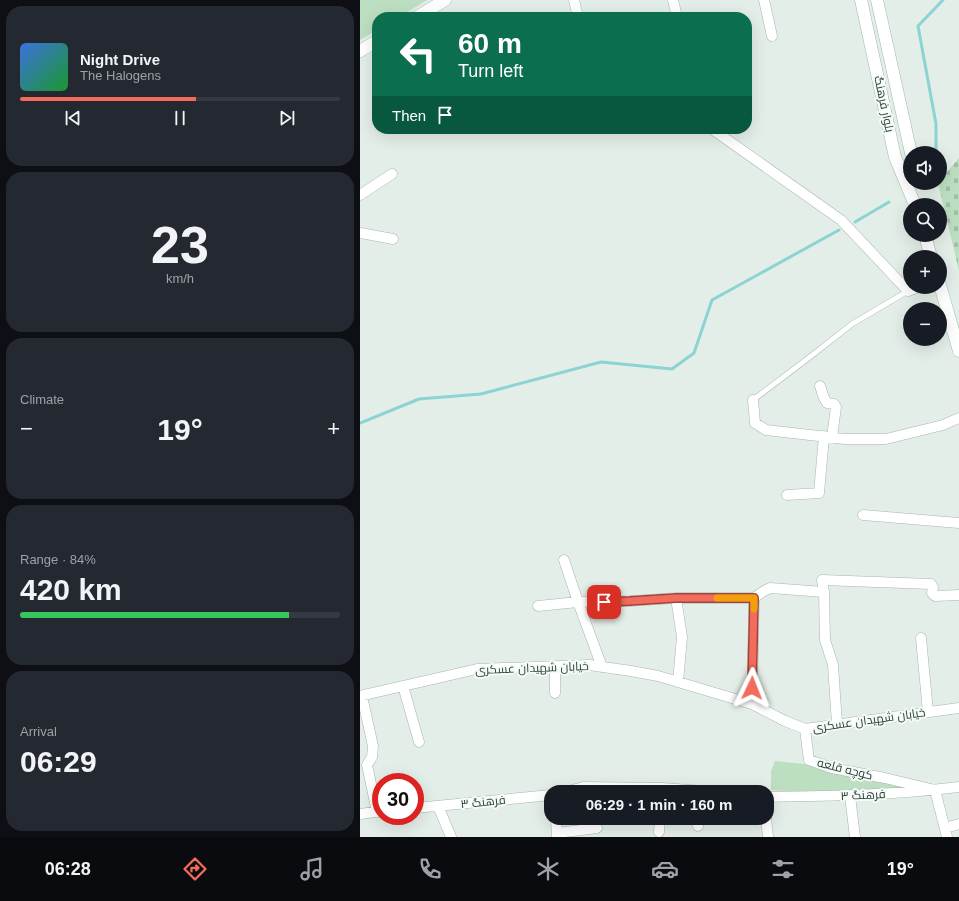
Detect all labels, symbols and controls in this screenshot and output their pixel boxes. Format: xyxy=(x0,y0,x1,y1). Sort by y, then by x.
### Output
icon: left xyxy=(392,28,444,80)
text: 60 m xyxy=(458,28,522,59)
text: Night Drive xyxy=(80,51,160,68)
text: Turn left xyxy=(458,61,523,81)
text: The Halogens xyxy=(80,68,161,83)
street label: بلوار فرهنگ xyxy=(871,75,897,133)
icon: arrive xyxy=(434,104,456,126)
icon: previous xyxy=(62,107,84,129)
icon: pause xyxy=(169,107,191,129)
icon: next xyxy=(276,107,298,129)
text: Then xyxy=(392,107,426,124)
map controls xyxy=(903,146,947,346)
button: sound xyxy=(903,146,947,190)
button: search xyxy=(903,198,947,242)
text: 23 xyxy=(151,216,209,274)
button: + xyxy=(903,250,947,294)
text: km/h xyxy=(166,271,194,286)
button: − xyxy=(903,302,947,346)
text: Climate xyxy=(20,392,64,407)
text: 19° xyxy=(157,413,203,446)
text: − xyxy=(20,416,33,441)
text: + xyxy=(327,416,340,441)
text: Range · 84% xyxy=(20,552,96,567)
text: 420 km xyxy=(20,573,122,606)
pin xyxy=(587,585,621,619)
icon: arrive xyxy=(593,591,615,613)
street label: خیابان شهیدان عسکری xyxy=(475,659,589,677)
position arrow xyxy=(731,667,773,709)
street label: خیابان شهیدان عسکری xyxy=(812,705,926,735)
text: Arrival xyxy=(20,724,57,739)
text: 06:29 xyxy=(20,745,97,778)
street label: کوچه قلعه xyxy=(815,755,874,785)
speed limit sign: 30 xyxy=(372,773,424,825)
street label: فرهنگ ۳ xyxy=(840,787,886,803)
street label: فرهنگ ۳ xyxy=(460,793,506,811)
text: 06:29 · 1 min · 160 m xyxy=(586,796,732,813)
icon: directions xyxy=(181,855,209,883)
icon: music xyxy=(298,855,326,883)
icon: phone xyxy=(416,855,444,883)
icon: climate xyxy=(534,855,562,883)
icon: car xyxy=(651,855,679,883)
icon: filters xyxy=(769,855,797,883)
text: 06:28 xyxy=(45,859,91,879)
text: 19° xyxy=(887,859,914,879)

